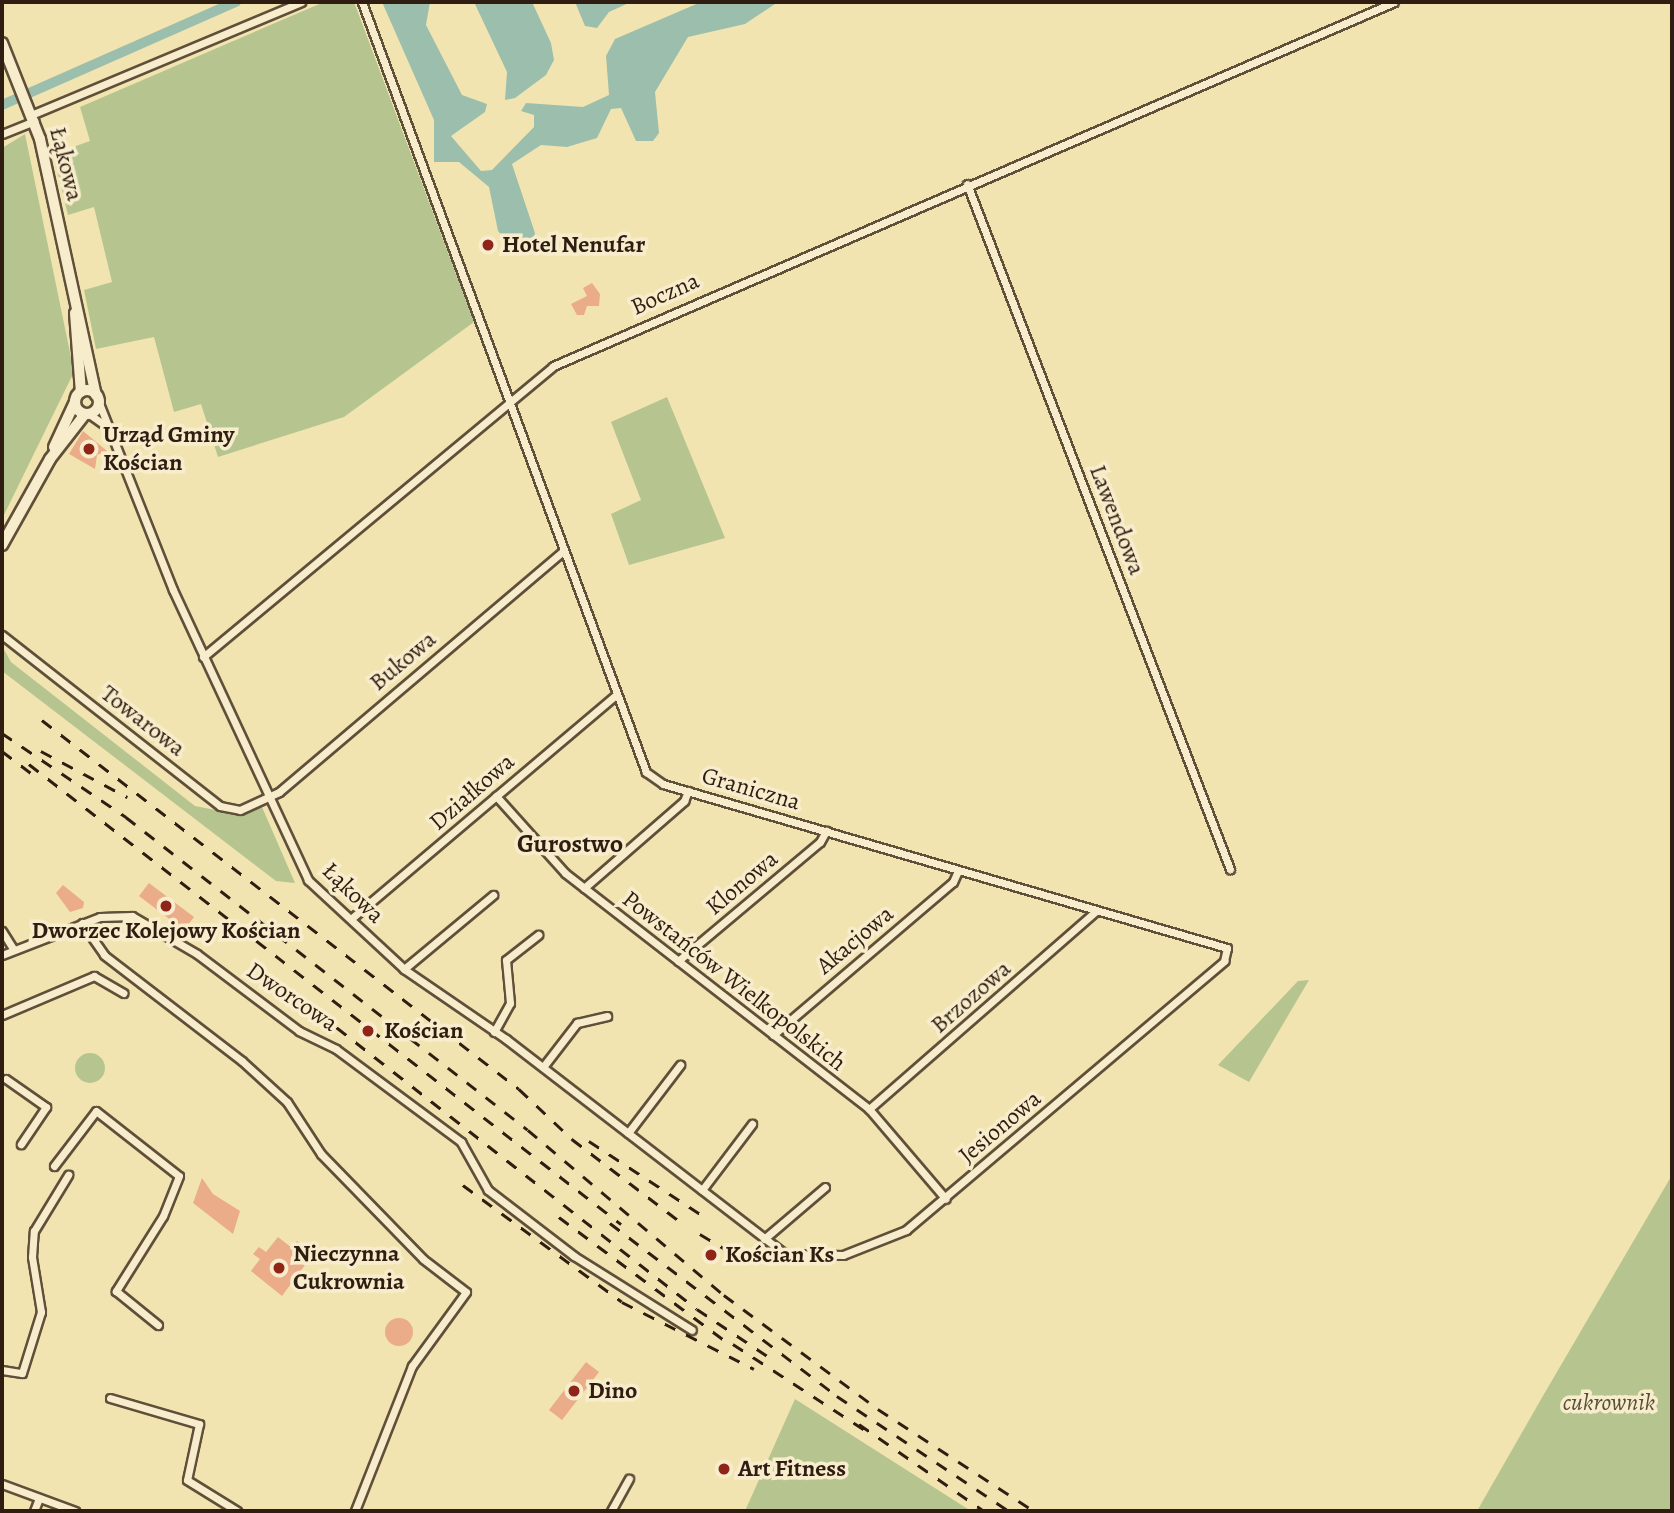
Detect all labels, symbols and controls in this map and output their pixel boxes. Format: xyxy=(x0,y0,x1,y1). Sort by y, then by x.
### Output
street label: Łąkowa xyxy=(43,124,89,204)
place label: Hotel Nenufar xyxy=(502,231,645,259)
marker: Hotel Nenufar xyxy=(480,237,496,253)
street label: Boczna xyxy=(626,266,704,322)
place label: Urząd Gminy Kościan xyxy=(103,421,234,477)
marker: Urząd Gminy Kościan xyxy=(81,441,97,457)
street label: Lawendowa xyxy=(1083,461,1151,579)
street label: Bukowa xyxy=(364,625,442,697)
street label: Towarowa xyxy=(95,679,191,763)
street label: Działkowa xyxy=(424,747,520,837)
street label: Graniczna xyxy=(698,761,804,817)
district label: Gurostwo xyxy=(517,828,623,860)
street label: Klonowa xyxy=(700,845,784,921)
street label: Łąkowa xyxy=(316,857,390,929)
street label: Powstańców Wielkopolskich xyxy=(616,885,852,1077)
marker: Dworzec Kolejowy Kościan xyxy=(158,898,174,914)
street label: Akacjowa xyxy=(811,900,899,980)
place label: Dworzec Kolejowy Kościan xyxy=(31,917,301,945)
street label: Brzozowa xyxy=(925,954,1017,1040)
street label: Dworcowa xyxy=(241,956,343,1038)
place label: Kościan xyxy=(384,1017,464,1045)
marker: Kościan xyxy=(358,1021,378,1041)
street label: Jesionowa xyxy=(953,1084,1047,1170)
place label: Nieczynna Cukrownia xyxy=(293,1240,405,1296)
place label: Kościan Ks xyxy=(725,1241,834,1269)
marker: Kościan Ks xyxy=(703,1247,719,1263)
marker: Nieczynna Cukrownia xyxy=(271,1260,287,1276)
place label: Dino xyxy=(588,1377,637,1405)
marker: Dino xyxy=(566,1383,582,1399)
park label: cukrownik xyxy=(1563,1389,1655,1417)
place label: Art Fitness xyxy=(738,1455,846,1483)
marker: Art Fitness xyxy=(716,1461,732,1477)

